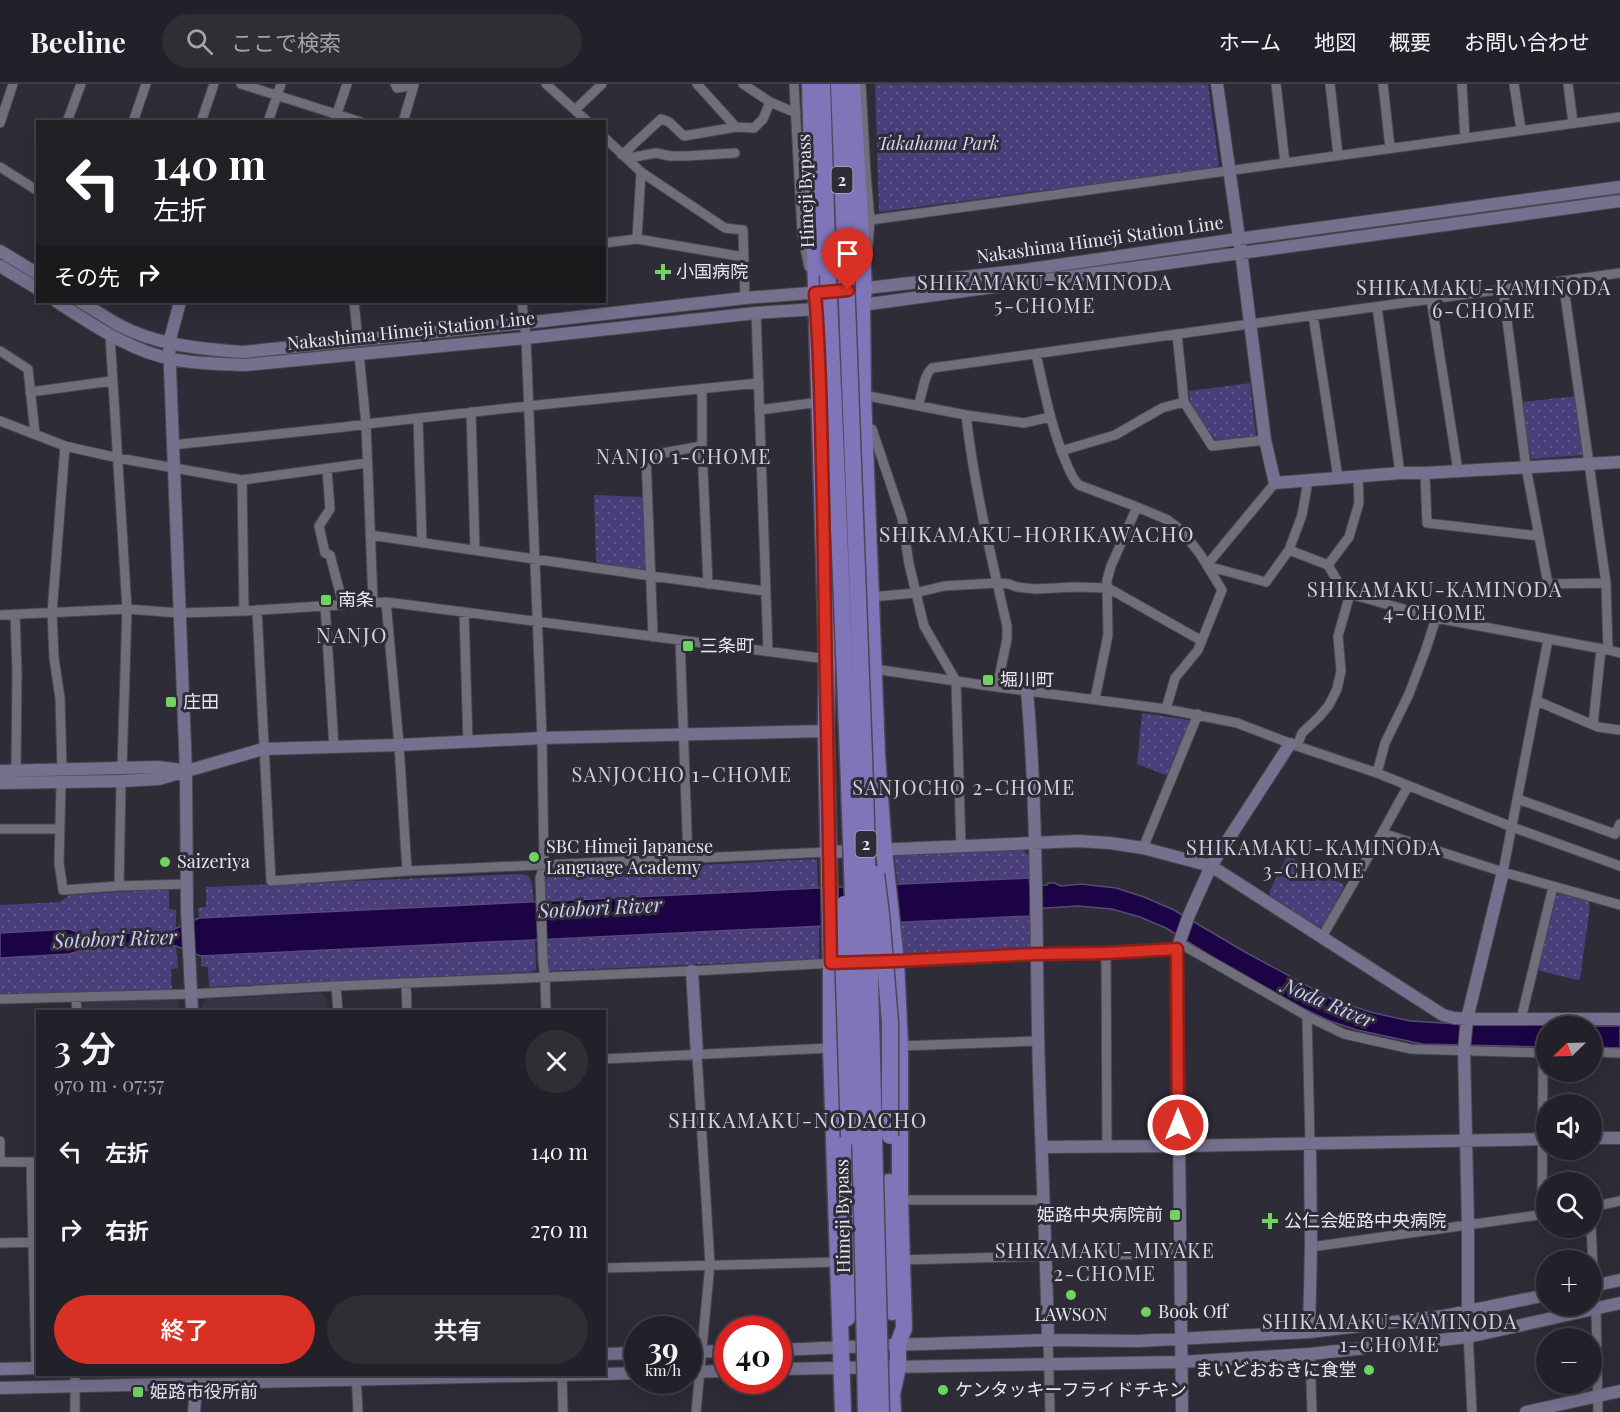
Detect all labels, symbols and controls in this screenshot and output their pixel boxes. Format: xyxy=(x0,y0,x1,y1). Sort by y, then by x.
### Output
search box xyxy=(162,14,582,68)
text: Beeline xyxy=(30,23,126,60)
icon: search xyxy=(183,25,216,58)
text: ここで検索 xyxy=(231,27,341,57)
text: ホーム xyxy=(1219,27,1281,55)
text: 地図 xyxy=(1314,27,1356,55)
text: 概要 xyxy=(1389,27,1431,55)
text: お問い合わせ xyxy=(1464,27,1590,55)
park label: Takahama Park xyxy=(877,131,999,155)
street label: Himeji Bypass xyxy=(791,134,819,248)
text: 140 m xyxy=(153,135,266,191)
icon: left xyxy=(54,144,132,222)
road number: 2 xyxy=(832,167,852,193)
text: 左折 xyxy=(153,191,207,227)
street label: Nakashima Himeji Station Line xyxy=(975,210,1225,268)
pin xyxy=(822,228,873,290)
icon: arrive xyxy=(831,237,864,270)
icon: right xyxy=(132,258,165,291)
place label: 小国病院 xyxy=(676,259,748,283)
text: その先 xyxy=(54,261,120,291)
marker: 小国病院 xyxy=(654,263,672,281)
district label: SHIKAMAKU-KAMINODA 5-CHOME xyxy=(917,268,1173,318)
district label: SHIKAMAKU-KAMINODA 6-CHOME xyxy=(1356,273,1612,323)
street label: Nakashima Himeji Station Line xyxy=(286,305,536,355)
district label: NANJO 1-CHOME xyxy=(596,442,772,469)
district label: SHIKAMAKU-HORIKAWACHO xyxy=(879,519,1195,547)
district label: SHIKAMAKU-KAMINODA 4-CHOME xyxy=(1307,575,1563,625)
place label: 南条 xyxy=(338,587,374,611)
marker: 南条 xyxy=(319,593,333,607)
district label: NANJO xyxy=(316,620,388,648)
place label: 三条町 xyxy=(700,633,754,657)
marker: 三条町 xyxy=(681,639,695,653)
place label: 堀川町 xyxy=(1000,667,1054,691)
marker: 堀川町 xyxy=(981,673,995,687)
place label: 庄田 xyxy=(183,689,219,713)
marker: 庄田 xyxy=(164,695,178,709)
district label: SANJOCHO 1-CHOME xyxy=(572,760,792,787)
district label: SANJOCHO 2-CHOME xyxy=(852,773,1076,800)
road number: 2 xyxy=(856,831,876,857)
district label: SHIKAMAKU-KAMINODA 3-CHOME xyxy=(1186,833,1442,883)
place label: SBC Himeji Japanese Language Academy xyxy=(546,834,713,879)
place label: Saizeriya xyxy=(177,849,250,873)
marker: SBC Himeji Japanese Language Academy xyxy=(527,850,541,864)
marker: Saizeriya xyxy=(158,855,172,869)
water label: Sotobori River xyxy=(536,890,664,923)
water label: Sotobori River xyxy=(52,922,179,953)
water label: Noda River xyxy=(1277,969,1380,1034)
north arrow xyxy=(1536,1016,1602,1082)
map controls xyxy=(1536,1016,1602,1394)
text: 3 分 xyxy=(54,1023,116,1071)
button: close xyxy=(525,1030,588,1093)
text: 970 m · 07:57 xyxy=(54,1070,164,1097)
position arrow xyxy=(1146,1093,1210,1157)
button: sound xyxy=(1536,1094,1602,1160)
district label: SHIKAMAKU-NODACHO xyxy=(668,1105,928,1133)
icon: left xyxy=(54,1135,87,1168)
text: 140 m xyxy=(531,1136,588,1166)
text: 左折 xyxy=(105,1137,149,1167)
street label: Himeji Bypass xyxy=(829,1159,855,1273)
button: search xyxy=(1536,1172,1602,1238)
place label: 姫路中央病院前 xyxy=(1037,1202,1163,1226)
marker: 姫路中央病院前 xyxy=(1168,1208,1182,1222)
place label: 公仁会姫路中央病院 xyxy=(1284,1208,1446,1232)
marker: 公仁会姫路中央病院 xyxy=(1261,1212,1279,1230)
icon: right xyxy=(54,1213,87,1246)
text: 270 m xyxy=(530,1214,588,1244)
text: 右折 xyxy=(105,1215,149,1245)
district label: SHIKAMAKU-MIYAKE 2-CHOME xyxy=(995,1236,1215,1286)
button: + xyxy=(1536,1250,1602,1316)
marker: LAWSON xyxy=(1064,1288,1078,1302)
button: 終了 xyxy=(54,1295,315,1364)
button: 共有 xyxy=(327,1295,588,1364)
place label: Book Off xyxy=(1158,1299,1229,1323)
place label: LAWSON xyxy=(1035,1302,1108,1326)
marker: Book Off xyxy=(1139,1305,1153,1319)
district label: SHIKAMAKU-KAMINODA 1-CHOME xyxy=(1262,1307,1518,1357)
speed limit sign: 40 xyxy=(714,1316,792,1394)
text: 39 xyxy=(647,1328,679,1368)
button: − xyxy=(1536,1328,1602,1394)
place label: まいどおおきに食堂 xyxy=(1195,1357,1357,1381)
text: km/h xyxy=(645,1360,681,1380)
marker: まいどおおきに食堂 xyxy=(1362,1363,1376,1377)
place label: ケンタッキーフライドチキン xyxy=(955,1377,1187,1401)
place label: 姫路市役所前 xyxy=(150,1379,258,1403)
marker: ケンタッキーフライドチキン xyxy=(936,1383,950,1397)
marker: 姫路市役所前 xyxy=(131,1385,145,1399)

